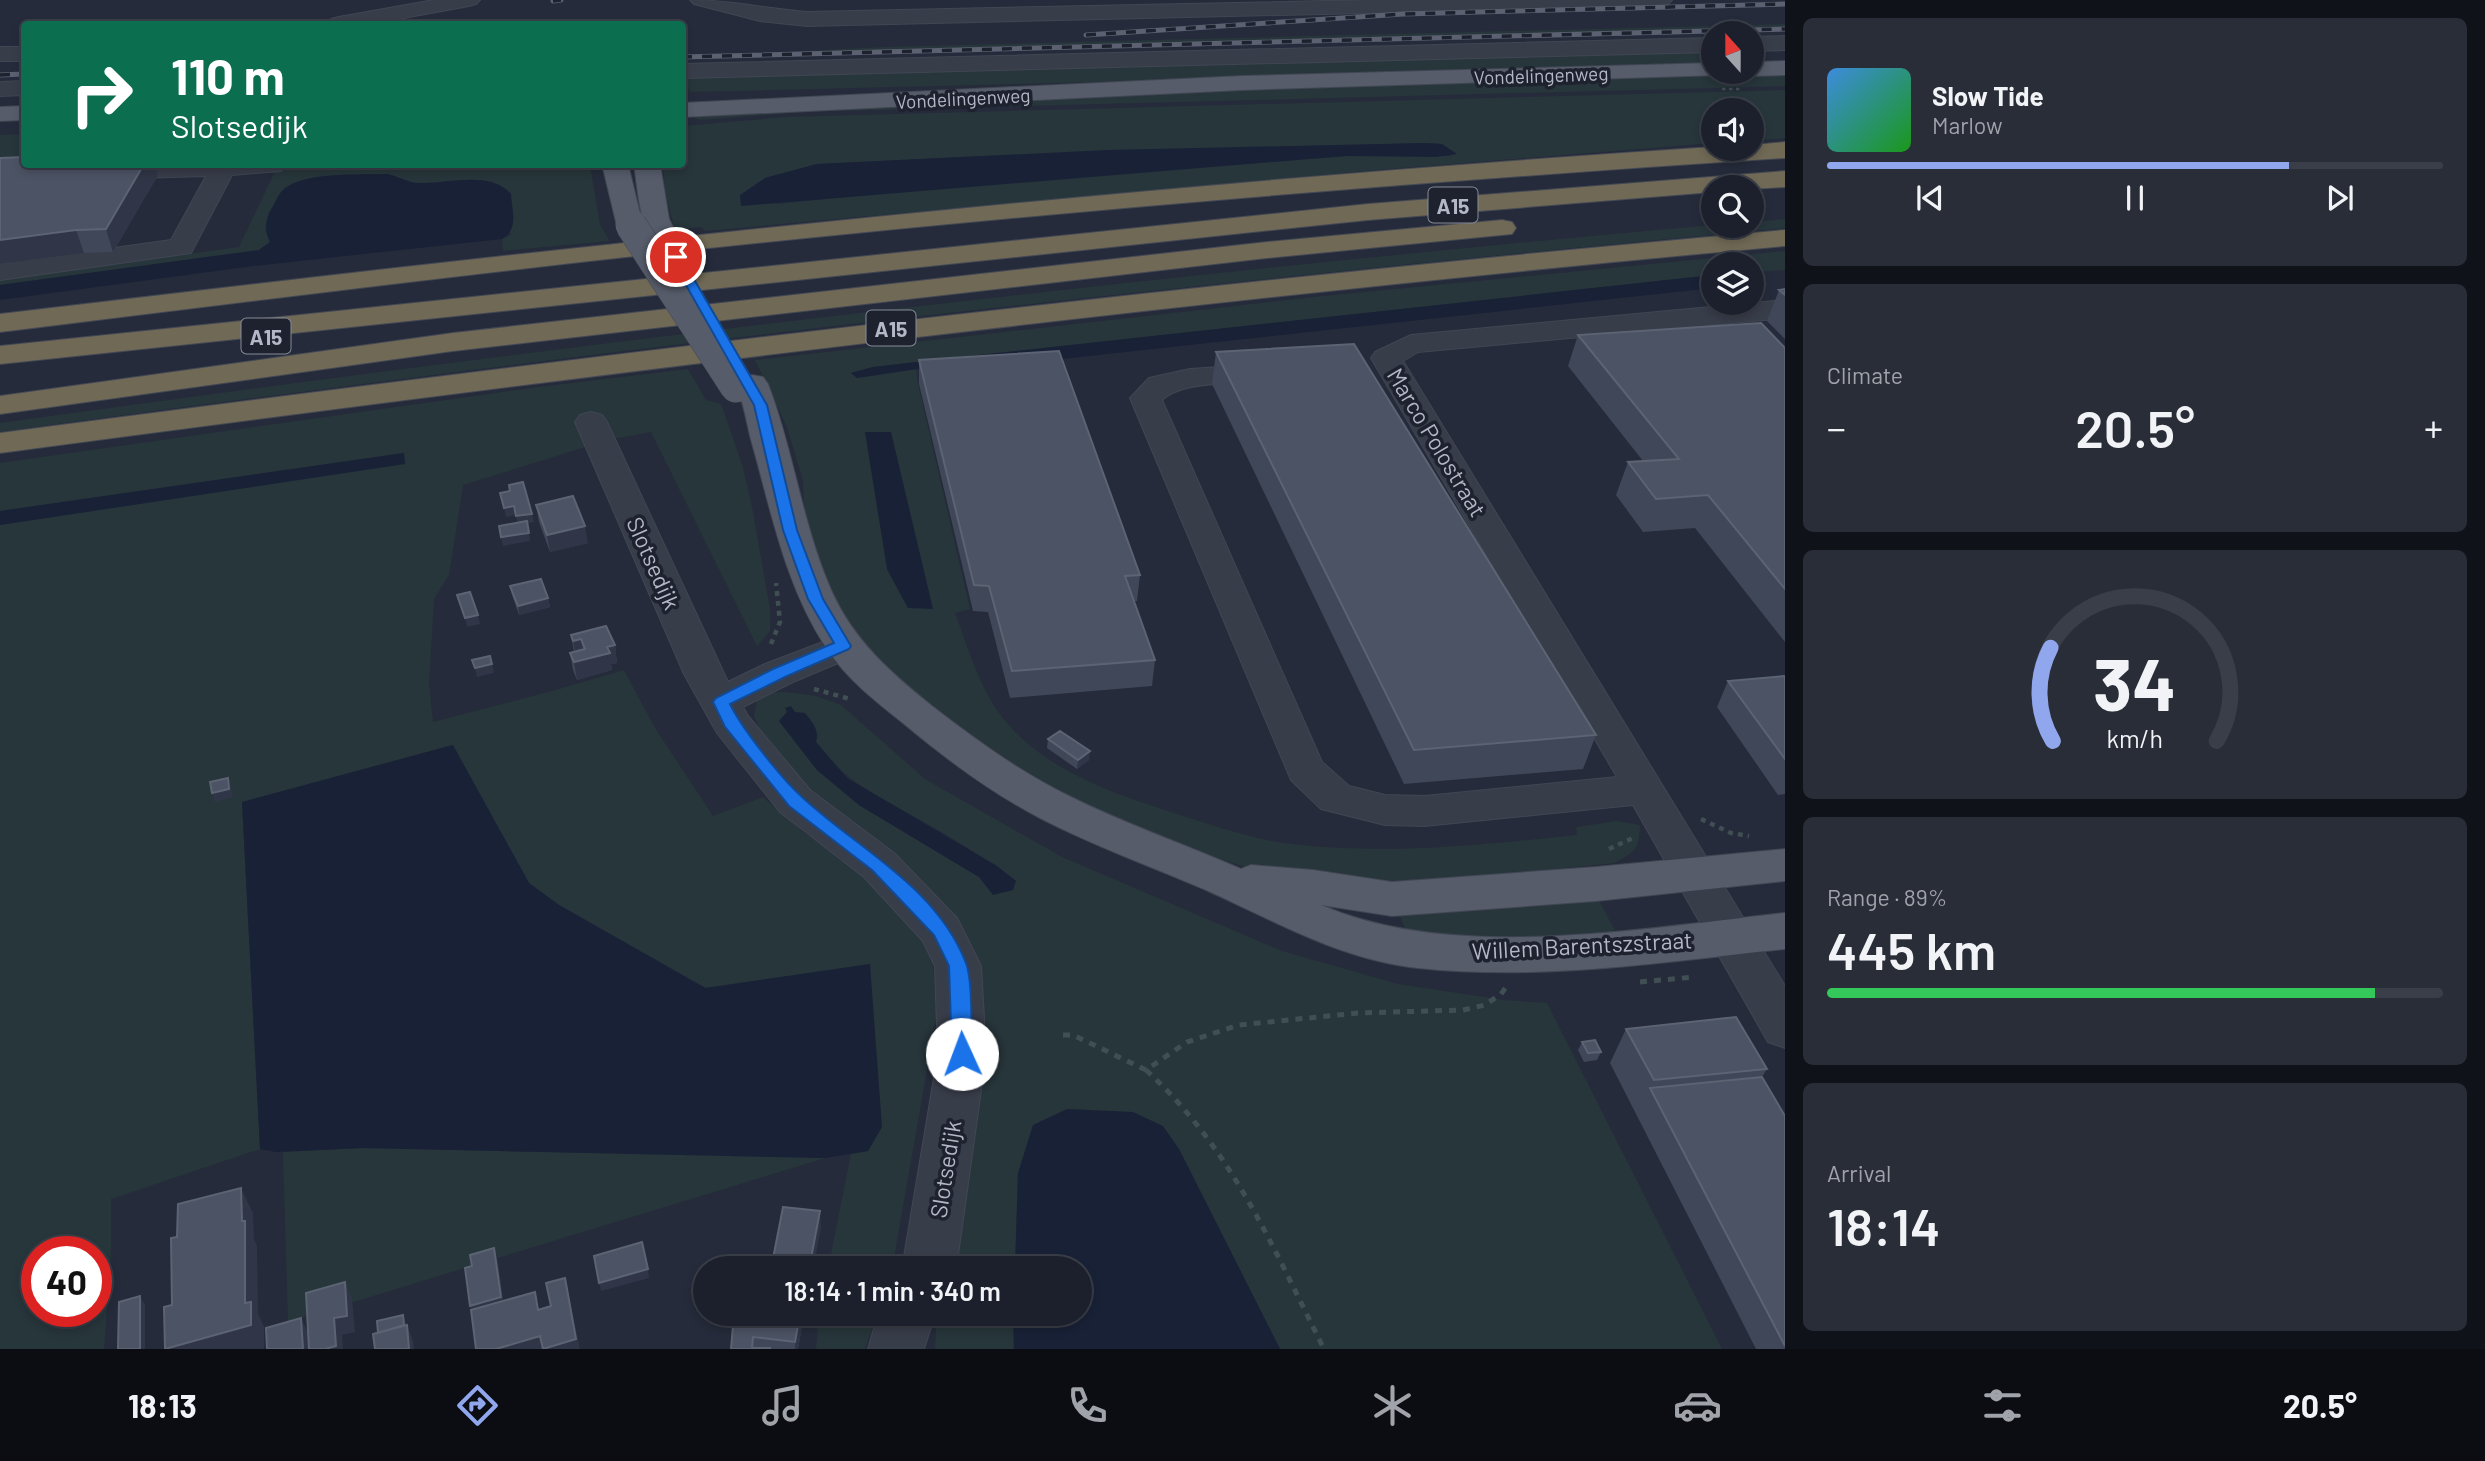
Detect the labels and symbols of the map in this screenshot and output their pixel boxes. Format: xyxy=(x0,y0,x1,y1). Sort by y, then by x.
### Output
north arrow xyxy=(1701,21,1764,84)
street label: Vondelingenweg xyxy=(1473,61,1609,89)
street label: Vondelingenweg xyxy=(895,83,1031,113)
road number: A15 xyxy=(1428,188,1478,222)
pin xyxy=(646,227,706,287)
road number: A15 xyxy=(866,310,916,346)
road number: A15 xyxy=(242,318,290,354)
street label: Marco Polostraat xyxy=(1382,363,1492,521)
street label: Slotsedijk xyxy=(621,512,687,614)
street label: Willem Barentszstraat xyxy=(1471,925,1693,965)
position arrow xyxy=(925,1017,999,1091)
street label: Slotsedijk xyxy=(923,1118,967,1220)
speed limit sign: 40 xyxy=(21,1236,112,1327)

